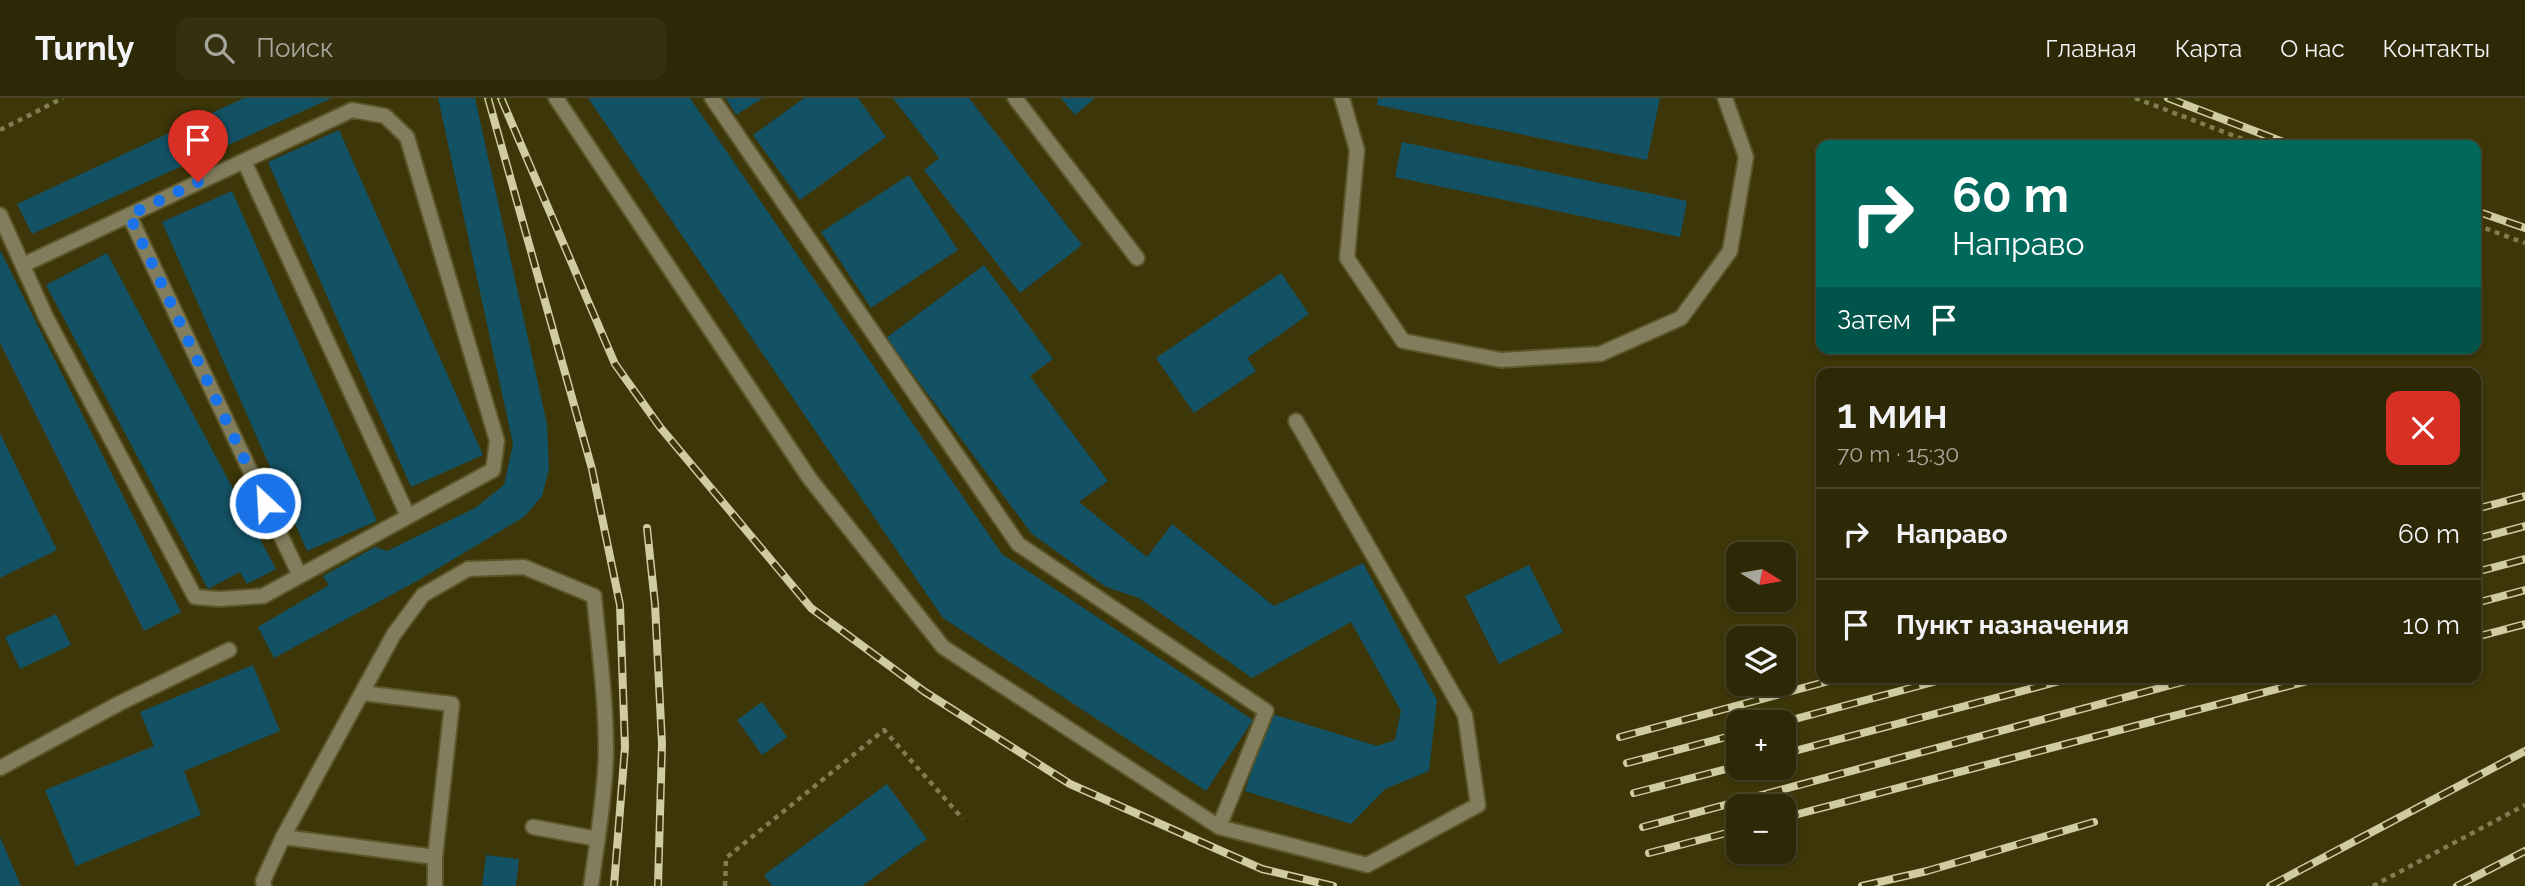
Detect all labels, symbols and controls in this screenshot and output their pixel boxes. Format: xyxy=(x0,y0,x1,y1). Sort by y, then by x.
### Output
search box xyxy=(176,17,666,80)
text: Turnly xyxy=(35,29,134,68)
icon: search xyxy=(200,29,238,67)
text: Поиск xyxy=(256,33,334,63)
text: Главная xyxy=(2045,34,2137,63)
text: Карта xyxy=(2175,34,2242,63)
text: О нас xyxy=(2280,34,2345,63)
text: Контакты xyxy=(2383,34,2490,63)
pin xyxy=(168,110,228,182)
icon: arrive xyxy=(179,121,217,159)
text: 60 m xyxy=(1952,166,2069,223)
icon: right xyxy=(1837,168,1928,259)
text: Направо xyxy=(1952,225,2084,262)
icon: arrive xyxy=(1925,301,1963,339)
text: Затем xyxy=(1837,305,1911,335)
text: 1 мин xyxy=(1837,389,1948,438)
button: close xyxy=(2386,391,2460,465)
text: 70 m · 15:30 xyxy=(1837,440,1959,467)
position arrow xyxy=(228,466,302,540)
icon: right xyxy=(1837,515,1875,553)
text: Направо xyxy=(1896,519,2007,549)
text: 60 m xyxy=(2398,519,2460,549)
north arrow xyxy=(1726,542,1796,612)
map controls xyxy=(1726,542,1796,864)
icon: arrive xyxy=(1837,606,1875,644)
text: Пункт назначения xyxy=(1896,610,2129,640)
text: 10 m xyxy=(2402,610,2460,640)
button: layers xyxy=(1726,626,1796,696)
button: + xyxy=(1726,710,1796,780)
button: − xyxy=(1726,794,1796,864)

